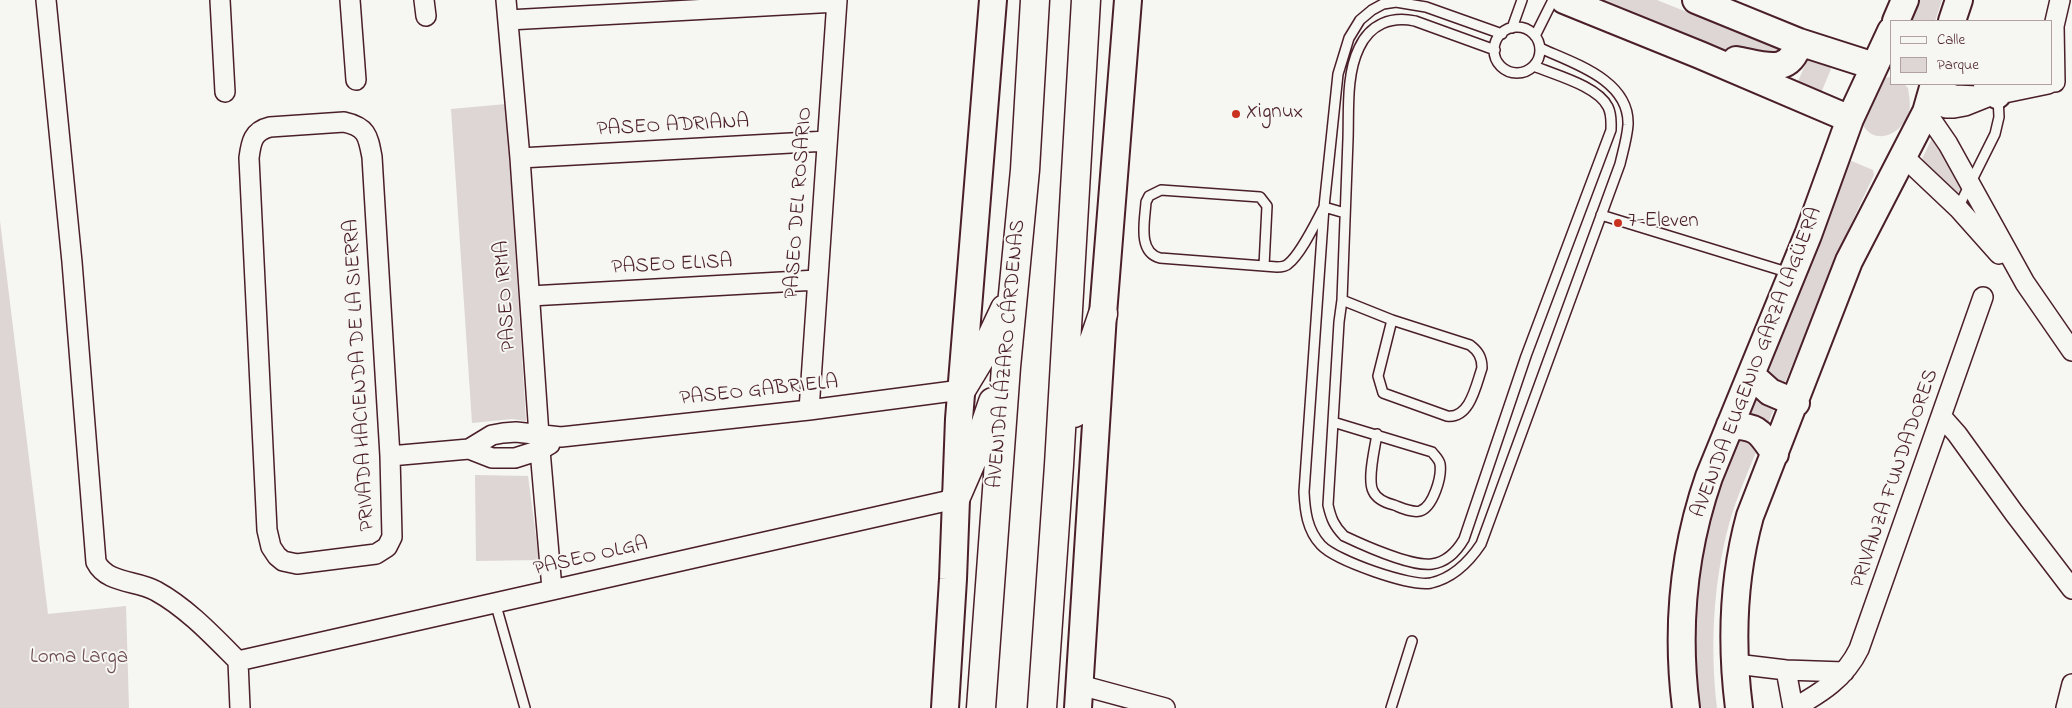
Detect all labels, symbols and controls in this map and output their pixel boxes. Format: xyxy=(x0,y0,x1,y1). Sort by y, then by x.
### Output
legend xyxy=(1890,20,2052,85)
text: Calle xyxy=(1937,29,1965,51)
text: Parque xyxy=(1937,54,1979,76)
place label: Xignux xyxy=(1246,101,1303,127)
street label: PASEO DEL ROSARIO xyxy=(781,106,819,300)
marker: Xignux xyxy=(1230,108,1242,120)
street label: PASEO ADRIANA xyxy=(596,110,750,144)
street label: AVENIDA EUGENIO GARZA LAGÜERA xyxy=(1687,204,1829,522)
place label: 7-Eleven xyxy=(1628,210,1699,236)
marker: 7-Eleven xyxy=(1612,217,1624,229)
street label: PRIVADA HACIENDA DE LA SIERRA xyxy=(340,218,382,532)
street label: AVENIDA LÁZARO CÁRDENAS xyxy=(984,219,1032,489)
street label: PASEO IRMA xyxy=(491,240,523,352)
street label: PASEO ELISA xyxy=(611,250,733,282)
street label: PRIVANZA FUNDADORES xyxy=(1847,366,1945,592)
street label: PASEO GABRIELA xyxy=(678,371,840,413)
street label: PASEO OLGA xyxy=(531,533,651,583)
park label: Loma Larga xyxy=(30,646,128,672)

